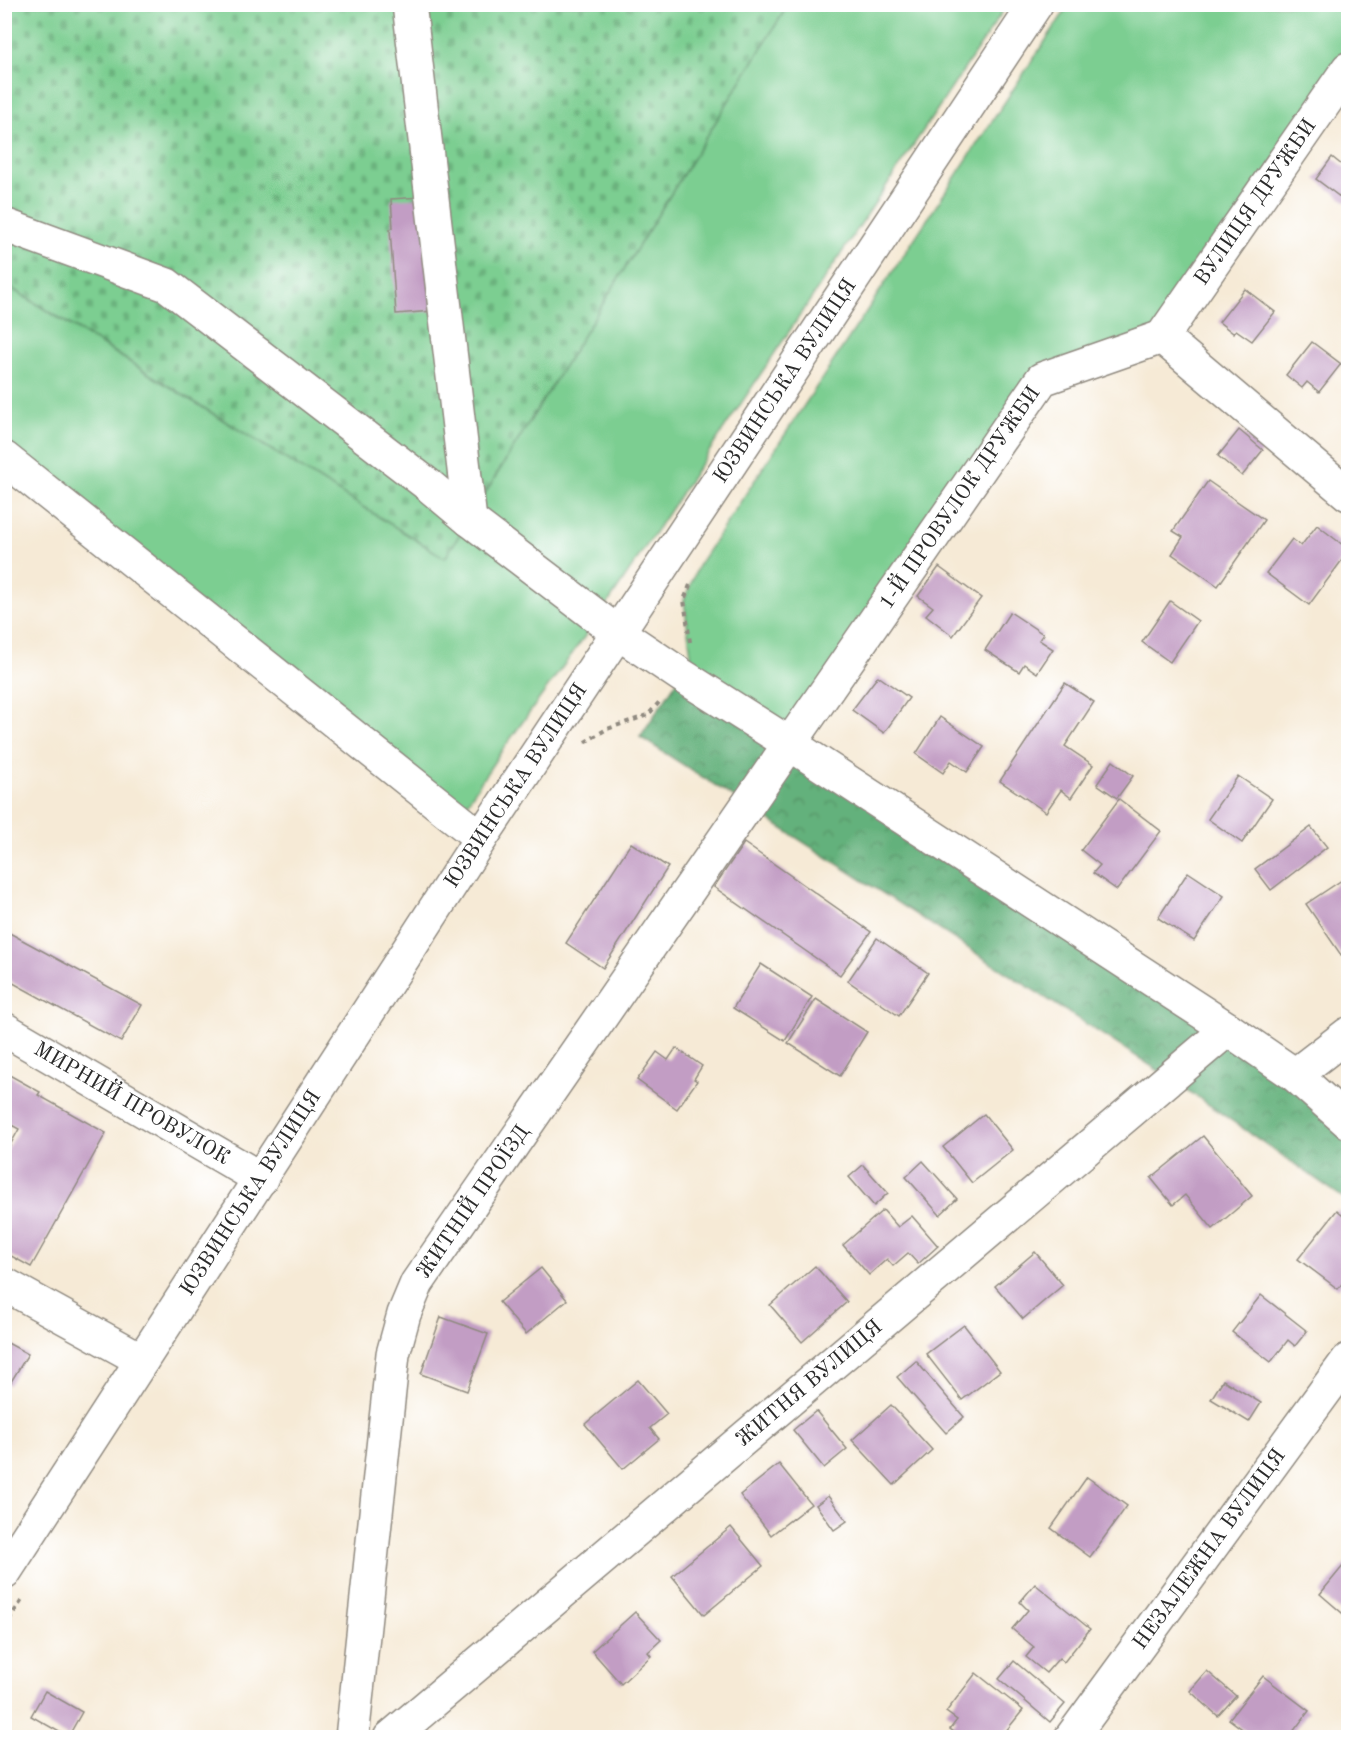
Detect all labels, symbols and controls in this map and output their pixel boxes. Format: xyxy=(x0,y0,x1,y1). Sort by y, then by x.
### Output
street label: ВУЛИЦЯ ДРУЖБИ xyxy=(1191,115,1320,289)
street label: ЮЗВИНСЬКА ВУЛИЦЯ xyxy=(710,275,860,487)
street label: 1-Й ПРОВУЛОК ДРУЖБИ xyxy=(876,382,1044,613)
street label: ЮЗВИНСЬКА ВУЛИЦЯ xyxy=(441,680,591,892)
street label: МИРНИЙ ПРОВУЛОК xyxy=(30,1038,233,1169)
street label: ЮЗВИНСЬКА ВУЛИЦЯ xyxy=(176,1087,325,1299)
street label: ЖИТНІЙ ПРОЇЗД xyxy=(413,1121,533,1282)
street label: ЖИТНЯ ВУЛИЦЯ xyxy=(732,1316,886,1451)
street label: НЕЗАЛЕЖНА ВУЛИЦЯ xyxy=(1129,1445,1290,1653)

